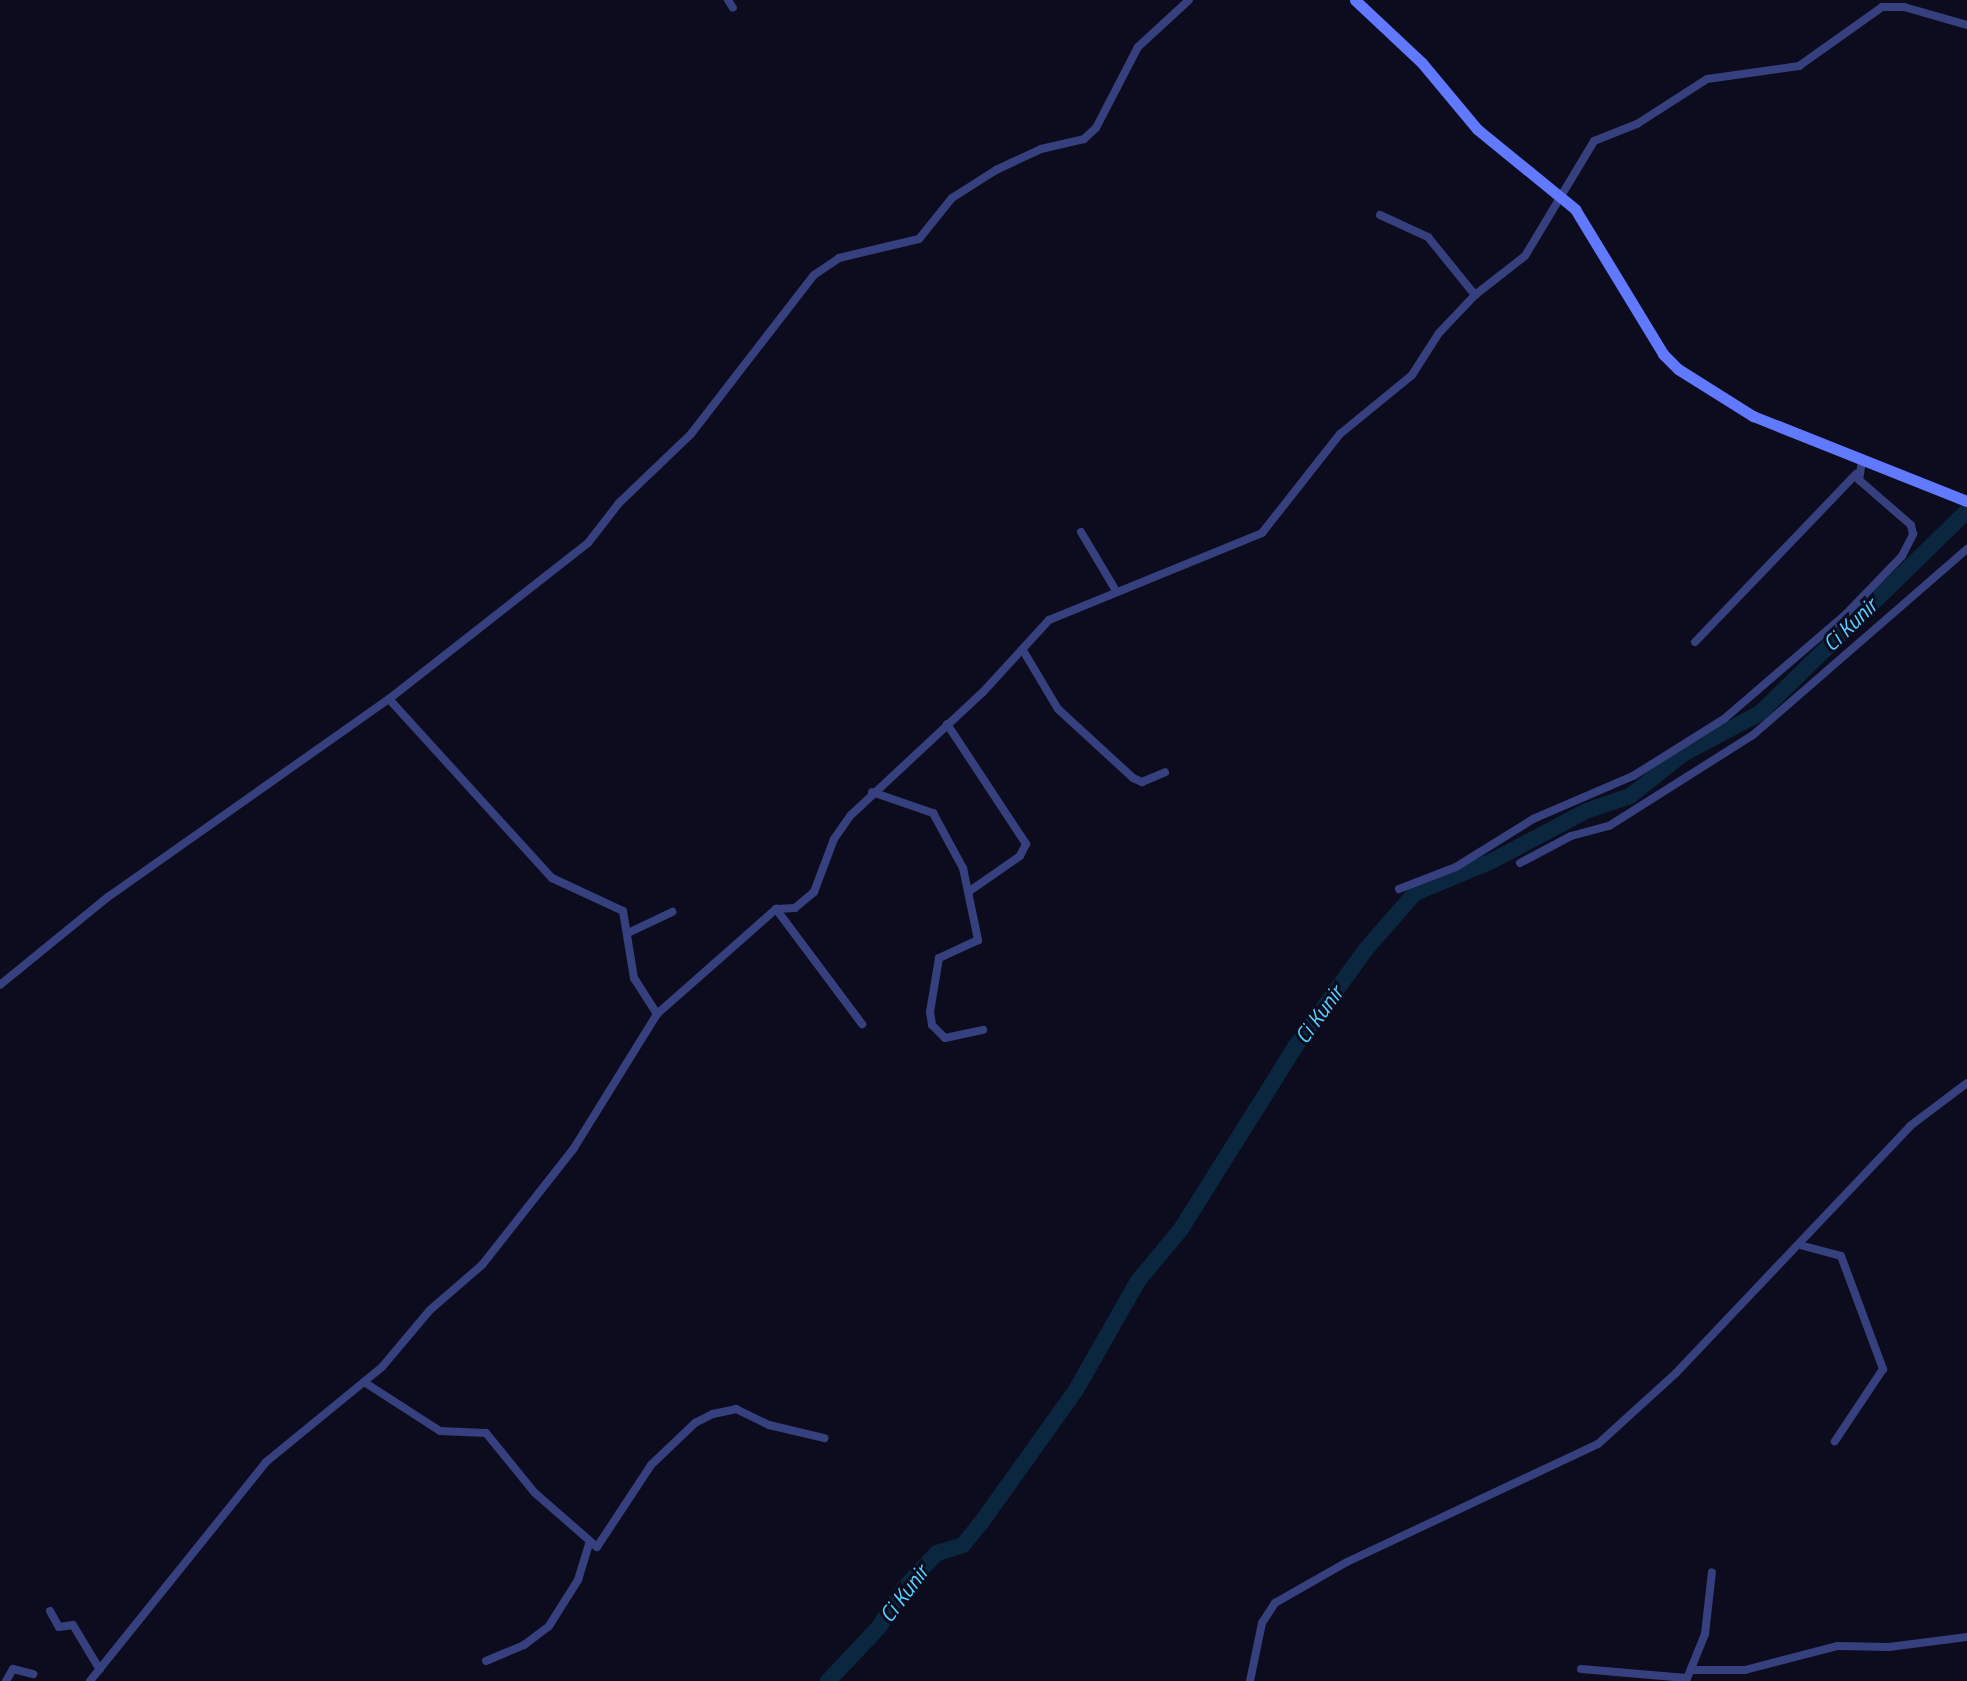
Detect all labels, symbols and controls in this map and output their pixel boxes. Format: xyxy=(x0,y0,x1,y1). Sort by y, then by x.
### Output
water label: Ci Kunir xyxy=(1817,593,1883,657)
water label: Ci Kunir xyxy=(1289,981,1349,1049)
water label: Ci Kunir xyxy=(874,1560,934,1628)

